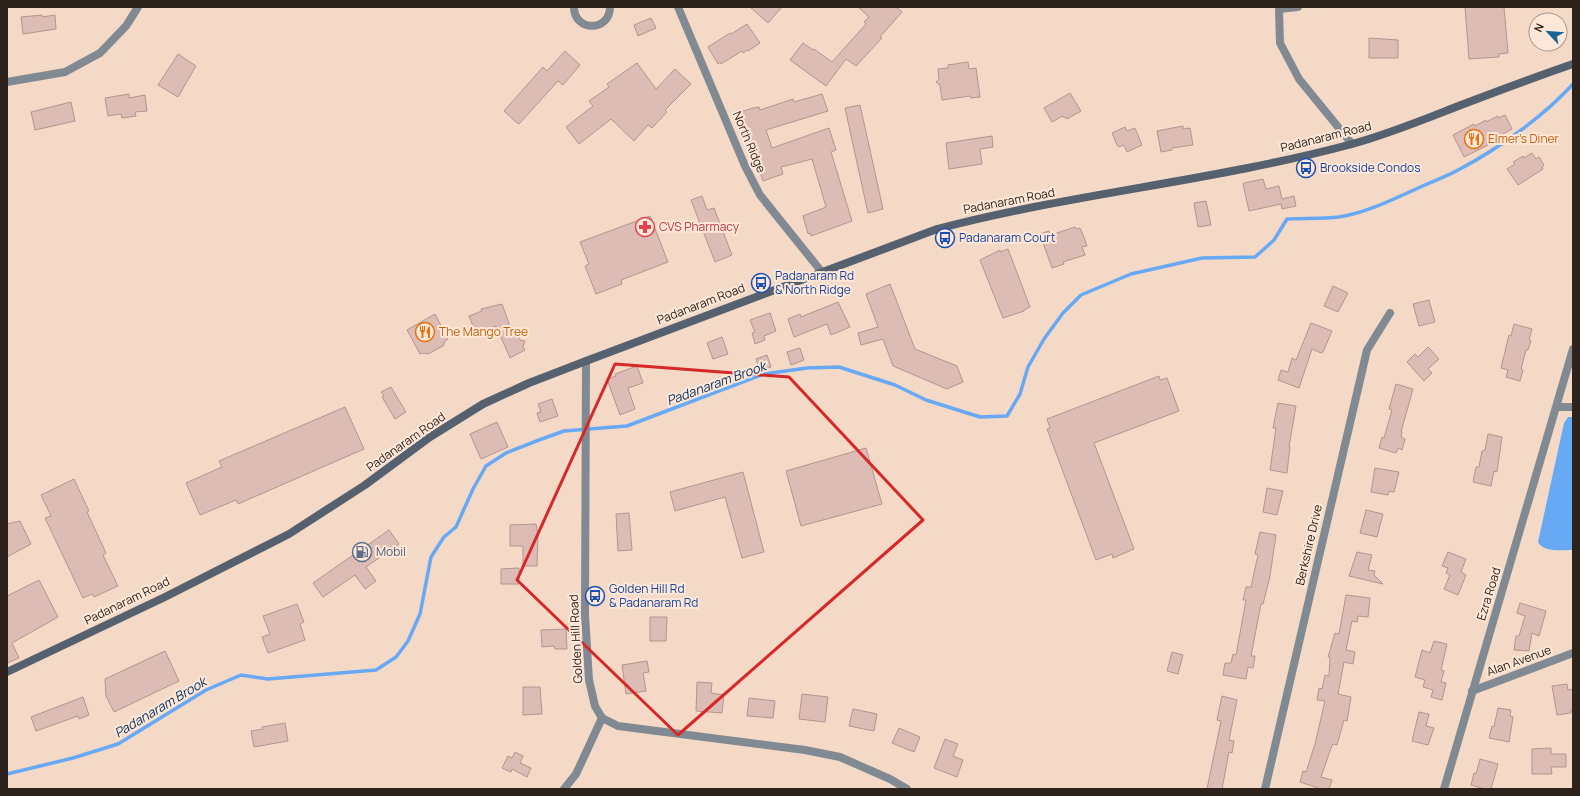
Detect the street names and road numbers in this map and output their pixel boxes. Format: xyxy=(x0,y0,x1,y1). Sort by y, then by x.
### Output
street label: North Ridge xyxy=(729,108,770,175)
street label: Padanaram Road xyxy=(1279,117,1373,156)
street label: Padanaram Road xyxy=(962,183,1056,218)
street label: Padanaram Road xyxy=(654,279,747,328)
street label: Padanaram Road xyxy=(363,408,449,475)
street label: Berkshire Drive xyxy=(1291,503,1326,587)
street label: Ezra Road xyxy=(1472,565,1505,623)
street label: Padanaram Road xyxy=(81,573,172,629)
street label: Golden Hill Road xyxy=(565,594,586,684)
street label: Alan Avenue xyxy=(1484,641,1554,680)

